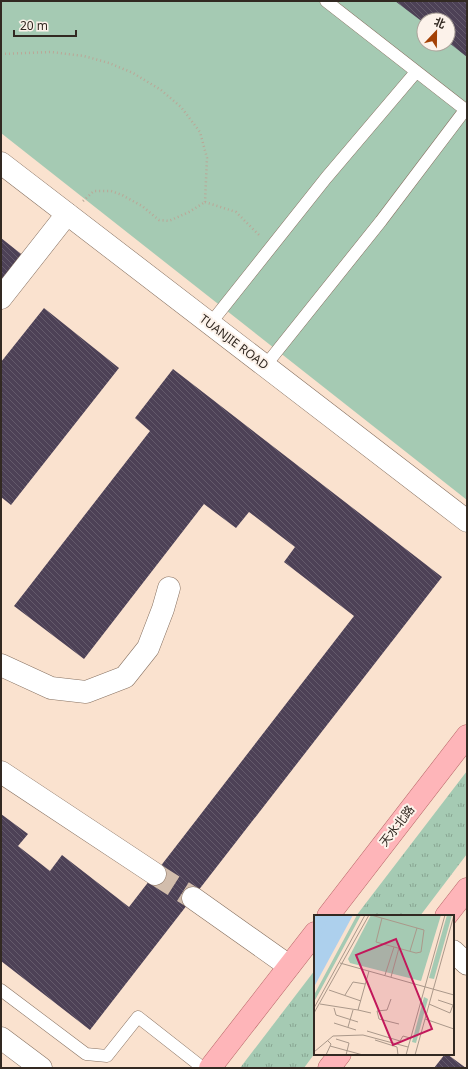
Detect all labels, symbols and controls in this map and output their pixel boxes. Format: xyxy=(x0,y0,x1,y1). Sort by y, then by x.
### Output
scale bar xyxy=(14,12,76,38)
north arrow xyxy=(416,12,456,52)
text: 北 xyxy=(432,13,448,31)
text: 20 m xyxy=(20,17,48,34)
street label: TUANJIE ROAD xyxy=(196,310,272,373)
street label: 天水北路 xyxy=(375,802,418,850)
inset map xyxy=(314,915,454,1055)

